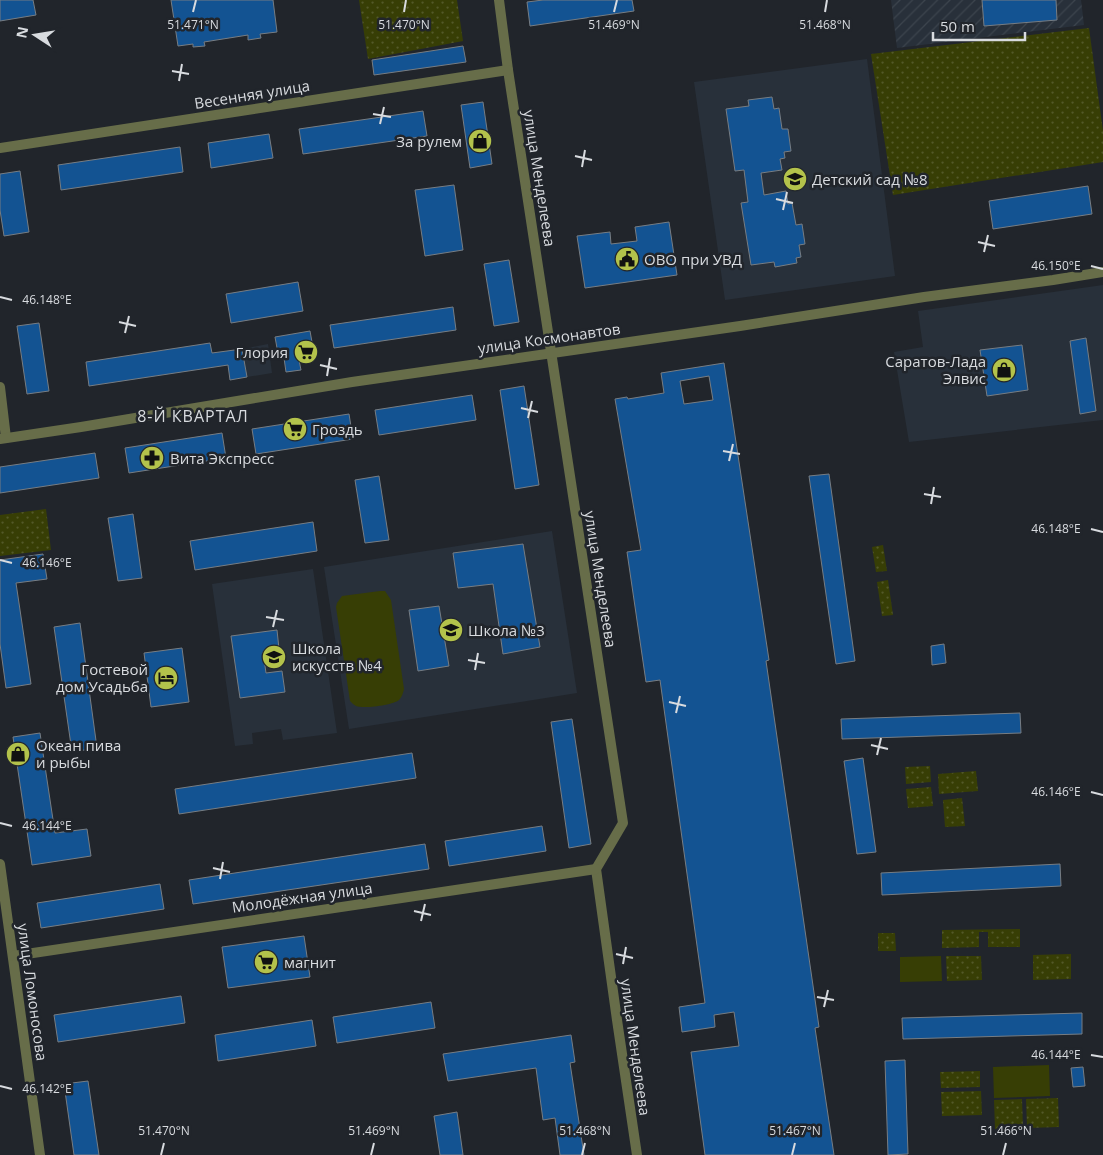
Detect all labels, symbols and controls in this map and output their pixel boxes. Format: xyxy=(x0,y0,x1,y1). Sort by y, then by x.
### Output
north arrow xyxy=(10,10,60,60)
scale bar xyxy=(933,10,1026,42)
text: 51.471°N xyxy=(167,16,219,33)
text: 51.470°N xyxy=(378,16,430,33)
text: 51.469°N xyxy=(588,16,640,33)
text: 51.468°N xyxy=(799,16,851,33)
text: 50 m xyxy=(940,16,975,36)
text: N xyxy=(11,25,32,40)
street label: Весенняя улица xyxy=(193,75,311,113)
street label: улица Менделеева xyxy=(519,108,561,248)
shop icon: За рулем xyxy=(467,128,493,154)
place label: За рулем xyxy=(396,131,462,151)
school or university icon: Детский сад №8 xyxy=(782,166,808,192)
place label: Детский сад №8 xyxy=(812,169,928,189)
public building icon: ОВО при УВД xyxy=(614,246,640,272)
place label: ОВО при УВД xyxy=(644,249,742,269)
text: 46.150°E xyxy=(1031,257,1081,274)
text: 46.148°E xyxy=(22,291,72,308)
street label: улица Космонавтов xyxy=(476,318,622,358)
supermarket icon: Глория xyxy=(293,339,319,365)
place label: Глория xyxy=(236,342,288,362)
place label: Саратов-Лада Элвис xyxy=(885,351,986,388)
shop icon: Саратов-Лада Элвис xyxy=(991,357,1017,383)
district label: 8-Й КВАРТАЛ xyxy=(137,405,249,427)
supermarket icon: Гроздь xyxy=(282,416,308,442)
place label: Гроздь xyxy=(312,419,363,439)
pharmacy icon: Вита Экспресс xyxy=(139,445,165,471)
place label: Вита Экспресс xyxy=(170,448,274,468)
street label: улица Менделеева xyxy=(580,509,622,649)
text: 46.148°E xyxy=(1031,520,1081,537)
text: 46.146°E xyxy=(22,554,72,571)
school or university icon: Школа №3 xyxy=(438,617,464,643)
place label: Школа №3 xyxy=(468,620,545,640)
place label: Школа искусств №4 xyxy=(292,638,382,675)
school or university icon: Школа искусств №4 xyxy=(261,644,287,670)
place label: Гостевой дом Усадьба xyxy=(56,659,148,696)
hotel icon: Гостевой дом Усадьба xyxy=(153,665,179,691)
place label: Океан пива и рыбы xyxy=(36,735,121,772)
shop icon: Океан пива и рыбы xyxy=(5,741,31,767)
text: 46.146°E xyxy=(1031,783,1081,800)
text: 46.144°E xyxy=(22,817,72,834)
street label: Молодёжная улица xyxy=(231,877,373,917)
street label: улица Ломоносова xyxy=(13,922,53,1062)
supermarket icon: магнит xyxy=(253,949,279,975)
place label: магнит xyxy=(284,952,336,972)
street label: улица Менделеева xyxy=(616,977,656,1117)
text: 46.144°E xyxy=(1031,1046,1081,1063)
text: 46.142°E xyxy=(22,1080,72,1097)
text: 51.470°N xyxy=(138,1122,190,1139)
text: 51.469°N xyxy=(348,1122,400,1139)
text: 51.468°N xyxy=(559,1122,611,1139)
text: 51.467°N xyxy=(769,1122,821,1139)
text: 51.466°N xyxy=(980,1122,1032,1139)

